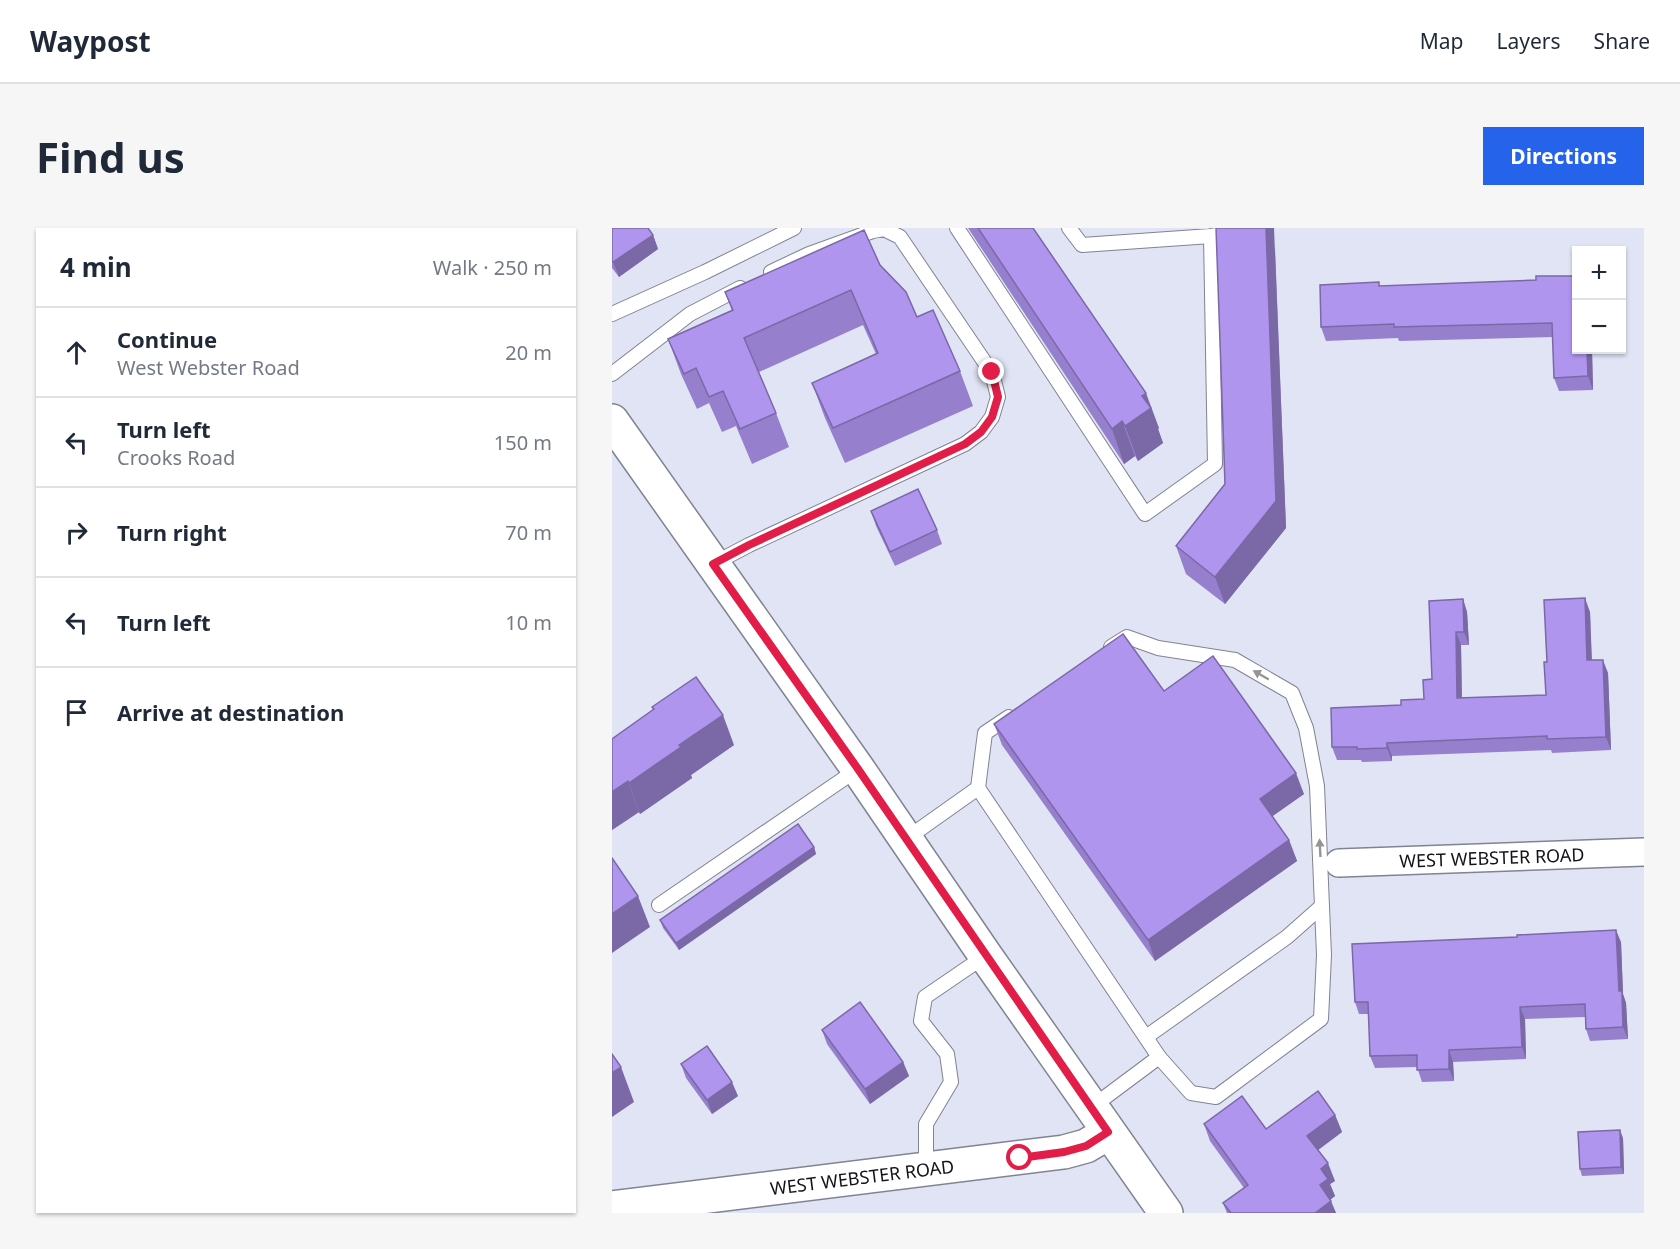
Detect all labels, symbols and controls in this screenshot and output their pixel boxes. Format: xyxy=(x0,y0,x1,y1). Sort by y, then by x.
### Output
text: Waypost xyxy=(30,22,151,60)
text: Map xyxy=(1420,27,1464,55)
text: Layers xyxy=(1497,27,1561,55)
text: Share xyxy=(1594,27,1650,55)
button: Directions xyxy=(1483,127,1644,185)
text: Find us xyxy=(36,128,185,185)
map controls xyxy=(1572,246,1626,354)
button: + xyxy=(1572,246,1626,300)
text: 4 min xyxy=(60,249,132,285)
text: Walk · 250 m xyxy=(433,254,552,281)
button: − xyxy=(1572,300,1626,354)
text: Continue xyxy=(117,324,217,354)
icon: ahead xyxy=(60,336,93,369)
text: 20 m xyxy=(505,339,552,366)
text: West Webster Road xyxy=(117,354,300,381)
route end xyxy=(978,358,1004,384)
text: Turn left xyxy=(117,414,211,444)
icon: left xyxy=(60,426,93,459)
text: 150 m xyxy=(494,429,552,456)
text: Crooks Road xyxy=(117,444,235,471)
icon: right xyxy=(60,516,93,549)
text: Turn right xyxy=(117,517,227,547)
text: 70 m xyxy=(505,519,552,546)
icon: left xyxy=(60,606,93,639)
text: Turn left xyxy=(117,607,211,637)
text: 10 m xyxy=(505,609,552,636)
one-way arrow xyxy=(1252,670,1269,680)
icon: arrive xyxy=(60,696,93,729)
text: Arrive at destination xyxy=(117,697,344,727)
one-way arrow xyxy=(1315,838,1324,857)
street label: WEST WEBSTER ROAD xyxy=(1399,842,1585,873)
route start xyxy=(1006,1144,1032,1170)
street label: WEST WEBSTER ROAD xyxy=(769,1154,955,1200)

